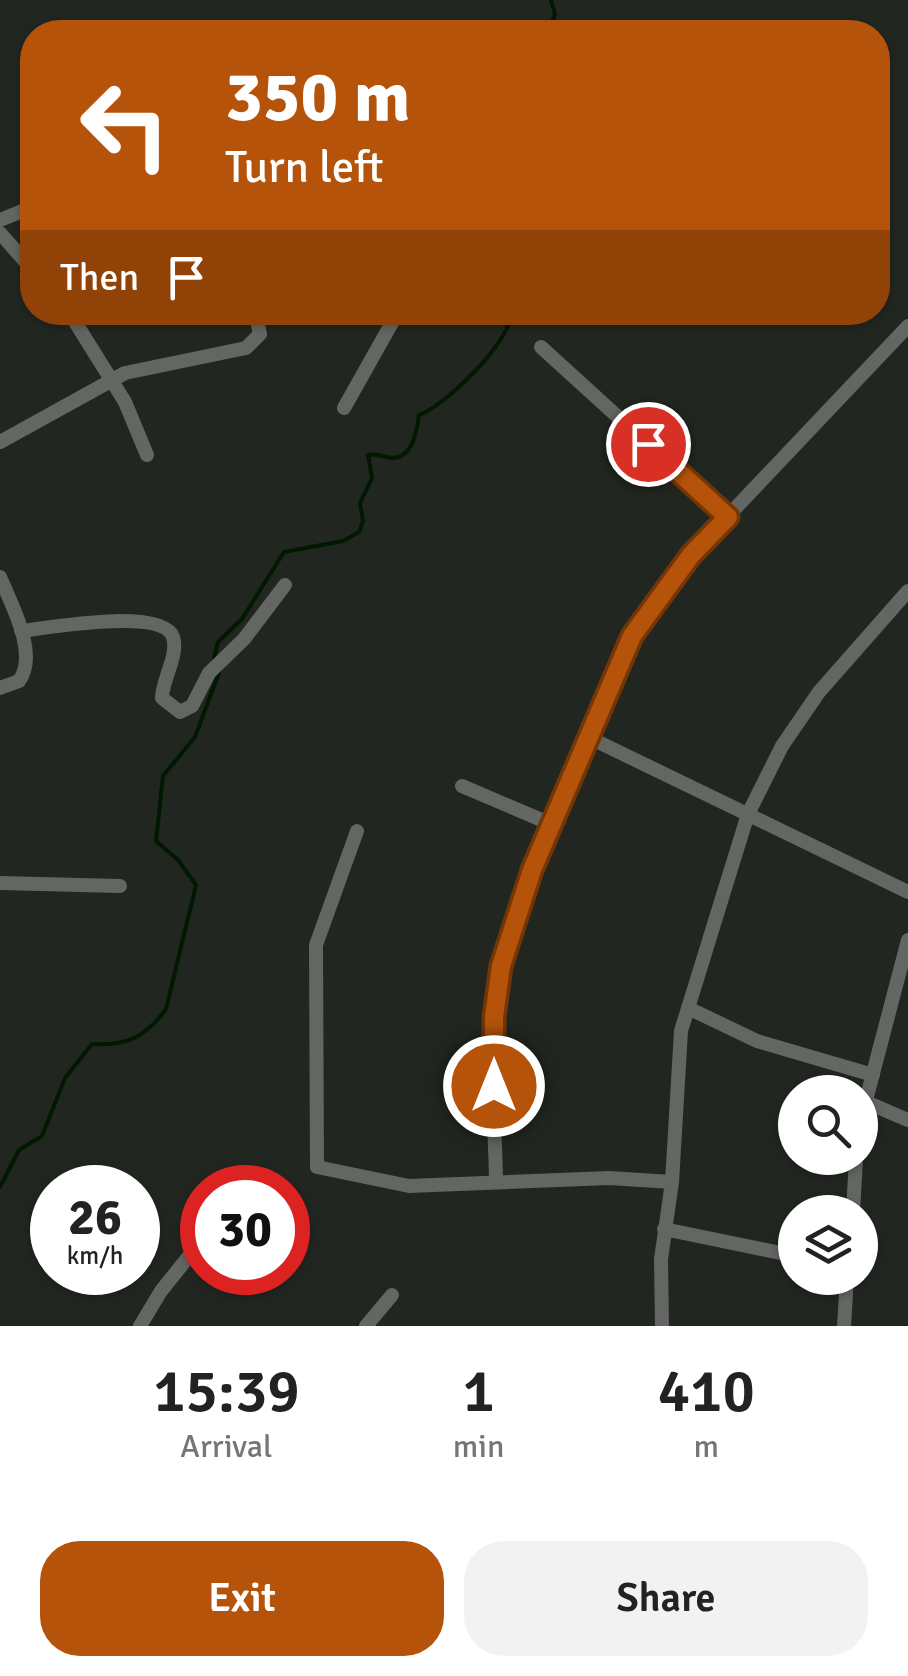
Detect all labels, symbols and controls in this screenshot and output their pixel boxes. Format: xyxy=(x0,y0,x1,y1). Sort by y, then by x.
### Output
text: 350 m xyxy=(225,54,410,140)
icon: left xyxy=(60,60,190,190)
text: Turn left xyxy=(225,140,384,195)
icon: arrive xyxy=(159,250,214,305)
text: Then xyxy=(60,254,139,301)
pin xyxy=(606,402,691,487)
icon: arrive xyxy=(621,417,676,472)
position arrow xyxy=(442,1034,546,1138)
map controls xyxy=(778,1075,878,1295)
button: search xyxy=(778,1075,878,1175)
speed limit sign: 30 xyxy=(180,1165,310,1295)
text: 26 xyxy=(68,1187,122,1249)
button: layers xyxy=(778,1195,878,1295)
text: km/h xyxy=(67,1240,123,1271)
text: 15:39 xyxy=(153,1355,300,1429)
text: 1 xyxy=(462,1355,495,1429)
text: 410 xyxy=(658,1355,755,1429)
text: Arrival xyxy=(180,1427,273,1466)
text: min xyxy=(453,1427,504,1466)
text: m xyxy=(693,1427,719,1466)
button: Exit xyxy=(40,1541,444,1656)
button: Share xyxy=(464,1541,868,1656)

